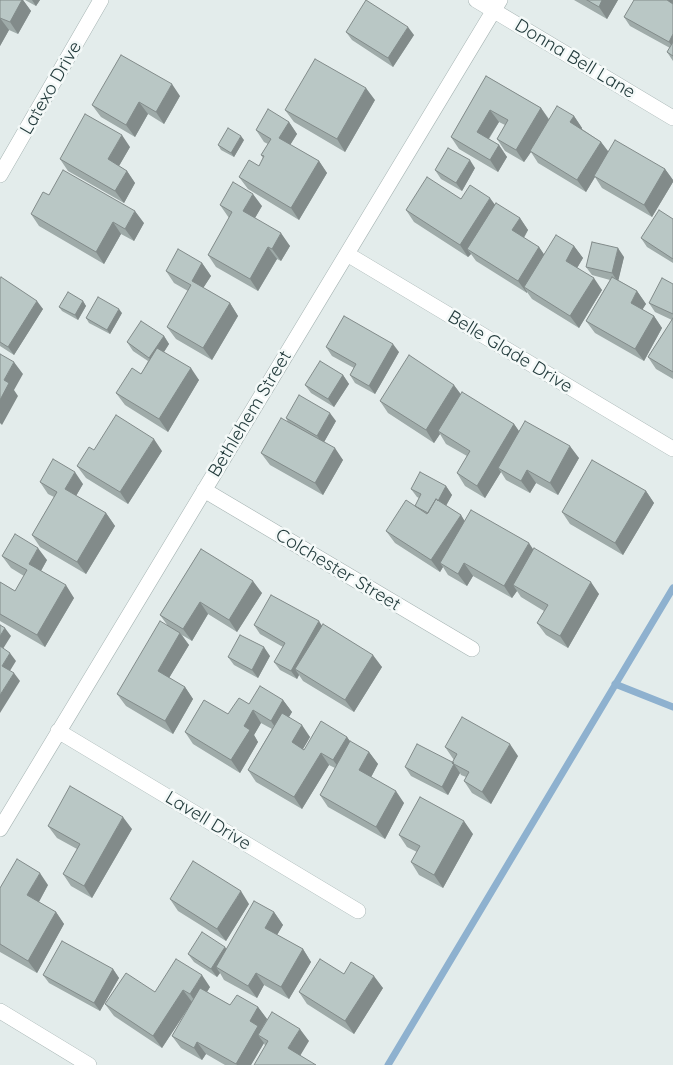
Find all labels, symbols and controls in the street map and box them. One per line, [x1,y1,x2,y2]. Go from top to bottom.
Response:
street label: Donna Bell Lane [511,15,639,103]
street label: Latexo Drive [16,38,86,138]
street label: Belle Glade Drive [444,306,576,398]
street label: Bethlehem Street [204,347,296,481]
street label: Colchester Street [272,524,404,616]
street label: Lavell Drive [161,787,255,855]

